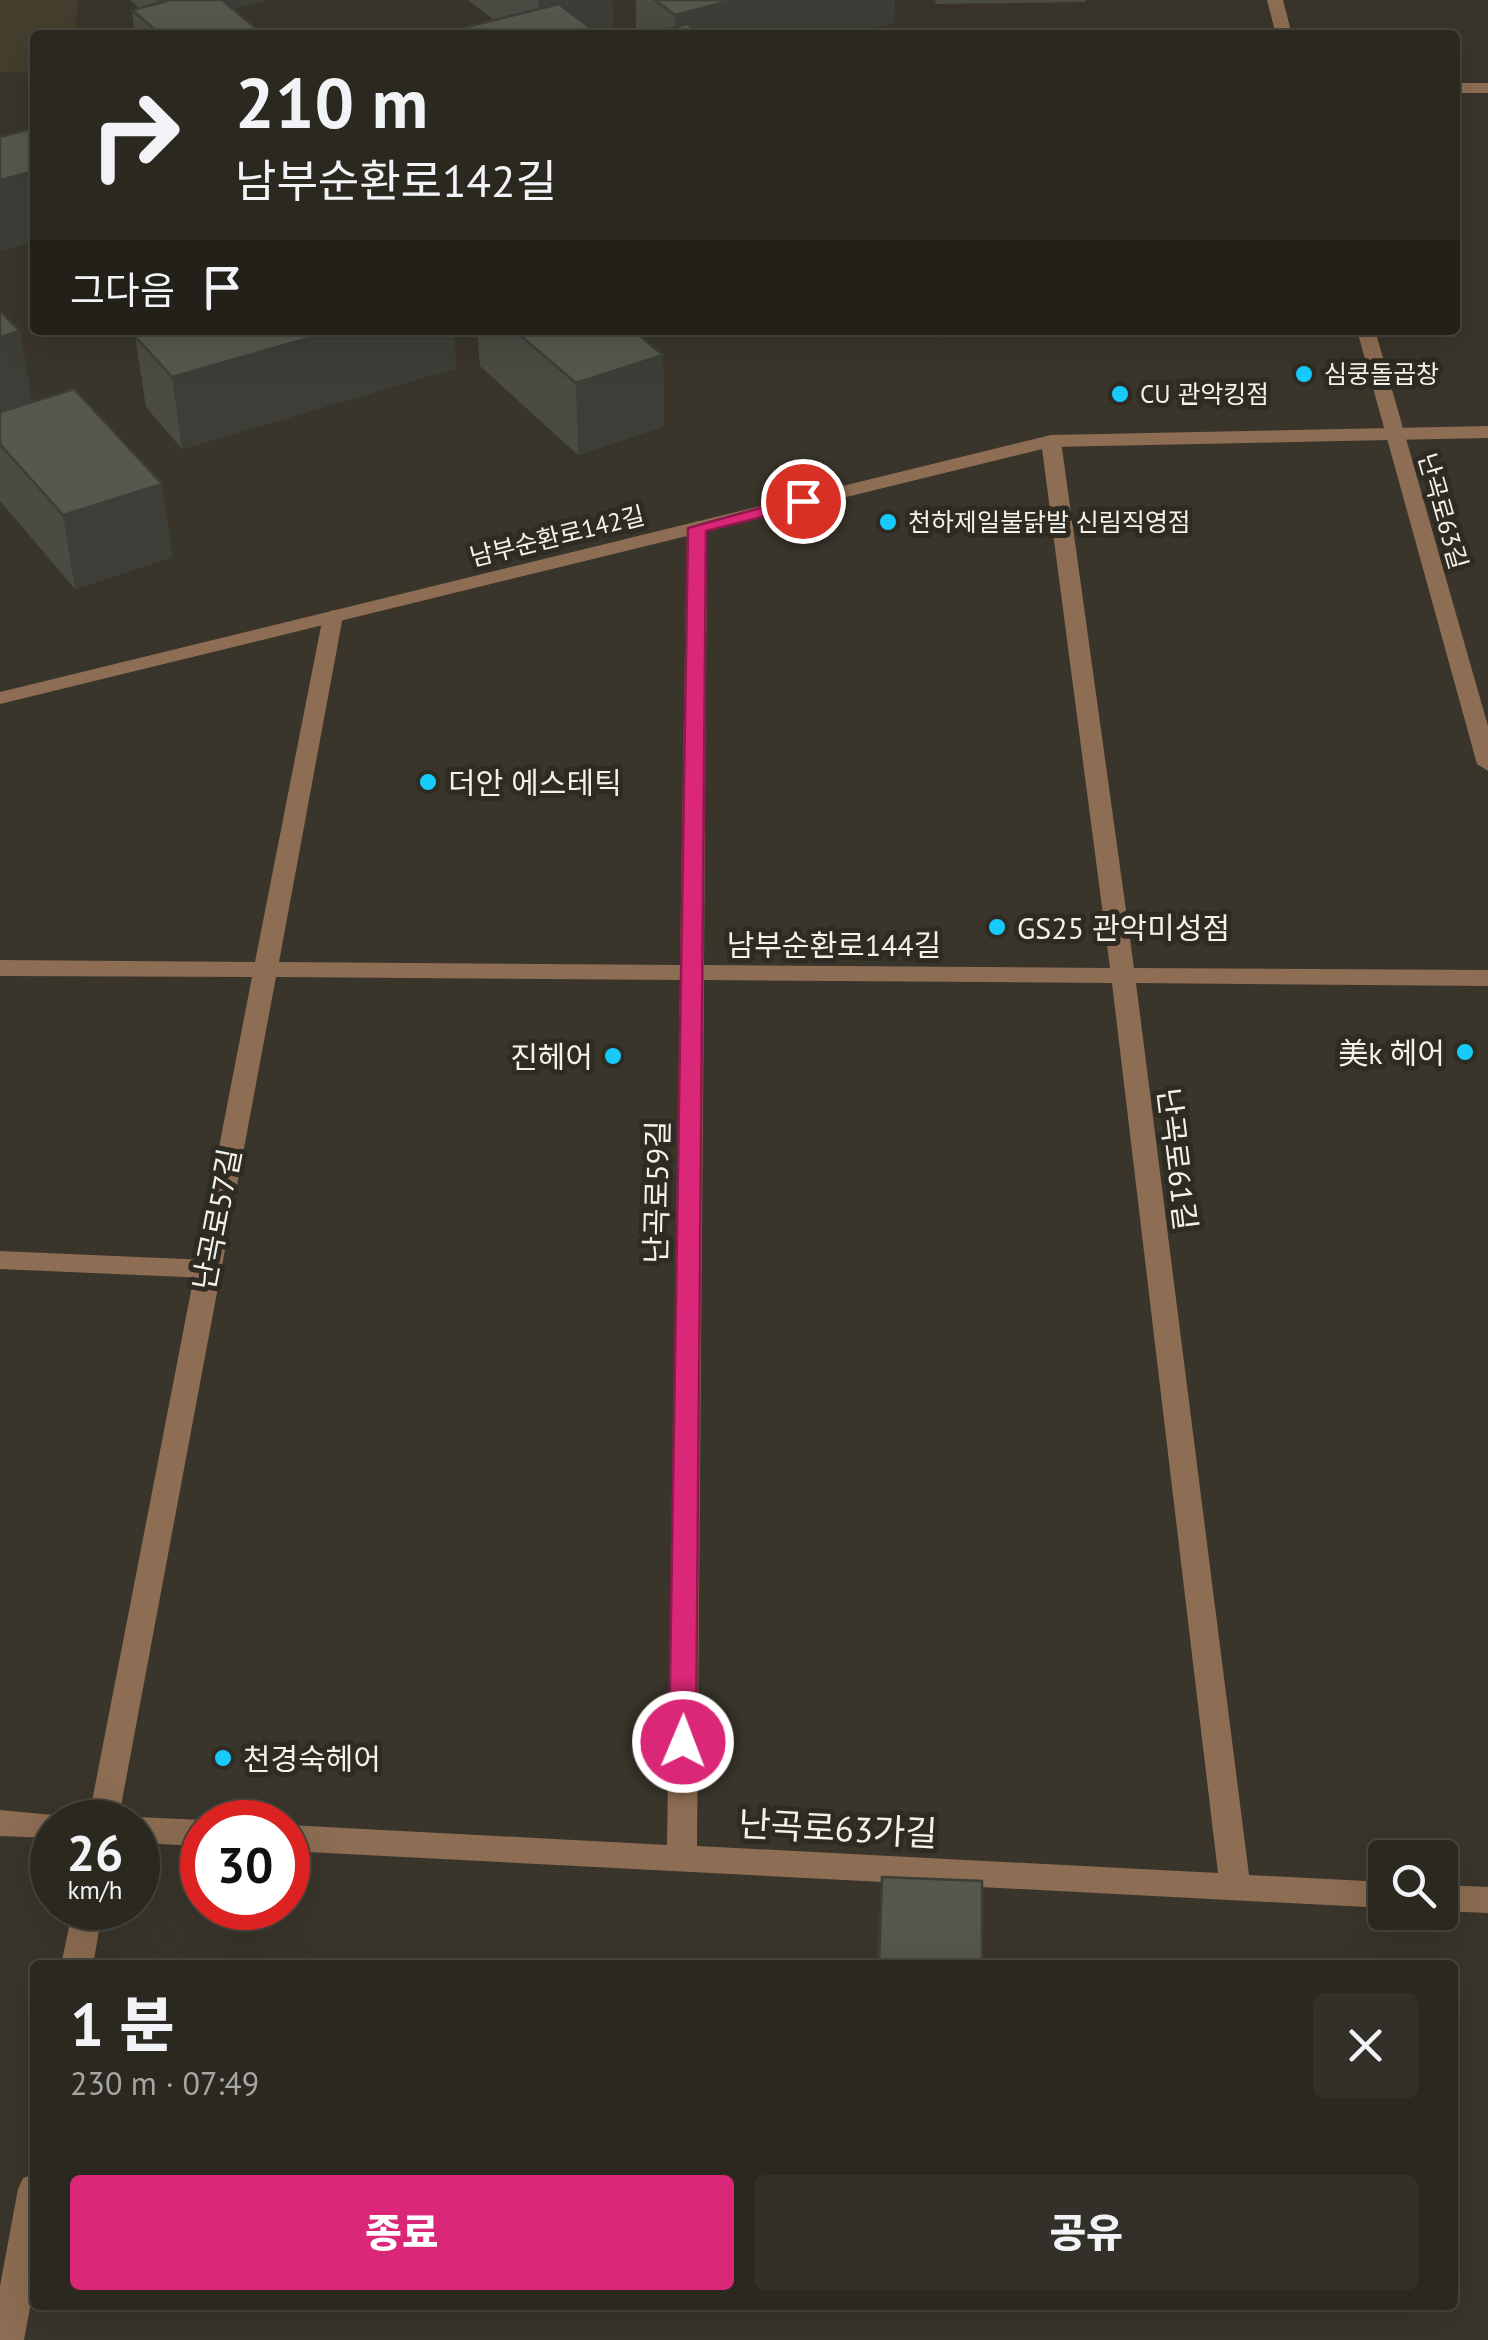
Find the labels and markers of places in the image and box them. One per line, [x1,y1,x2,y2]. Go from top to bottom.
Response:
place label: 심쿵돌곱창 [1324,358,1439,390]
marker: 심쿵돌곱창 [1293,363,1315,385]
place label: CU 관악킹점 [1140,378,1269,410]
marker: CU 관악킹점 [1109,383,1131,405]
pin [761,459,846,544]
place label: 천하제일불닭발 신림직영점 [908,506,1191,538]
marker: 천하제일불닭발 신림직영점 [877,511,899,533]
place label: 더안 에스테틱 [448,763,622,802]
marker: 더안 에스테틱 [417,771,439,793]
place label: GS25 관악미성점 [1017,908,1230,947]
marker: GS25 관악미성점 [986,916,1008,938]
place label: 美k 헤어 [1338,1033,1445,1072]
place label: 진헤어 [510,1037,593,1076]
marker: 美k 헤어 [1454,1041,1476,1063]
marker: 진헤어 [602,1045,624,1067]
place label: 천경숙헤어 [243,1739,381,1778]
marker: 천경숙헤어 [212,1747,234,1769]

